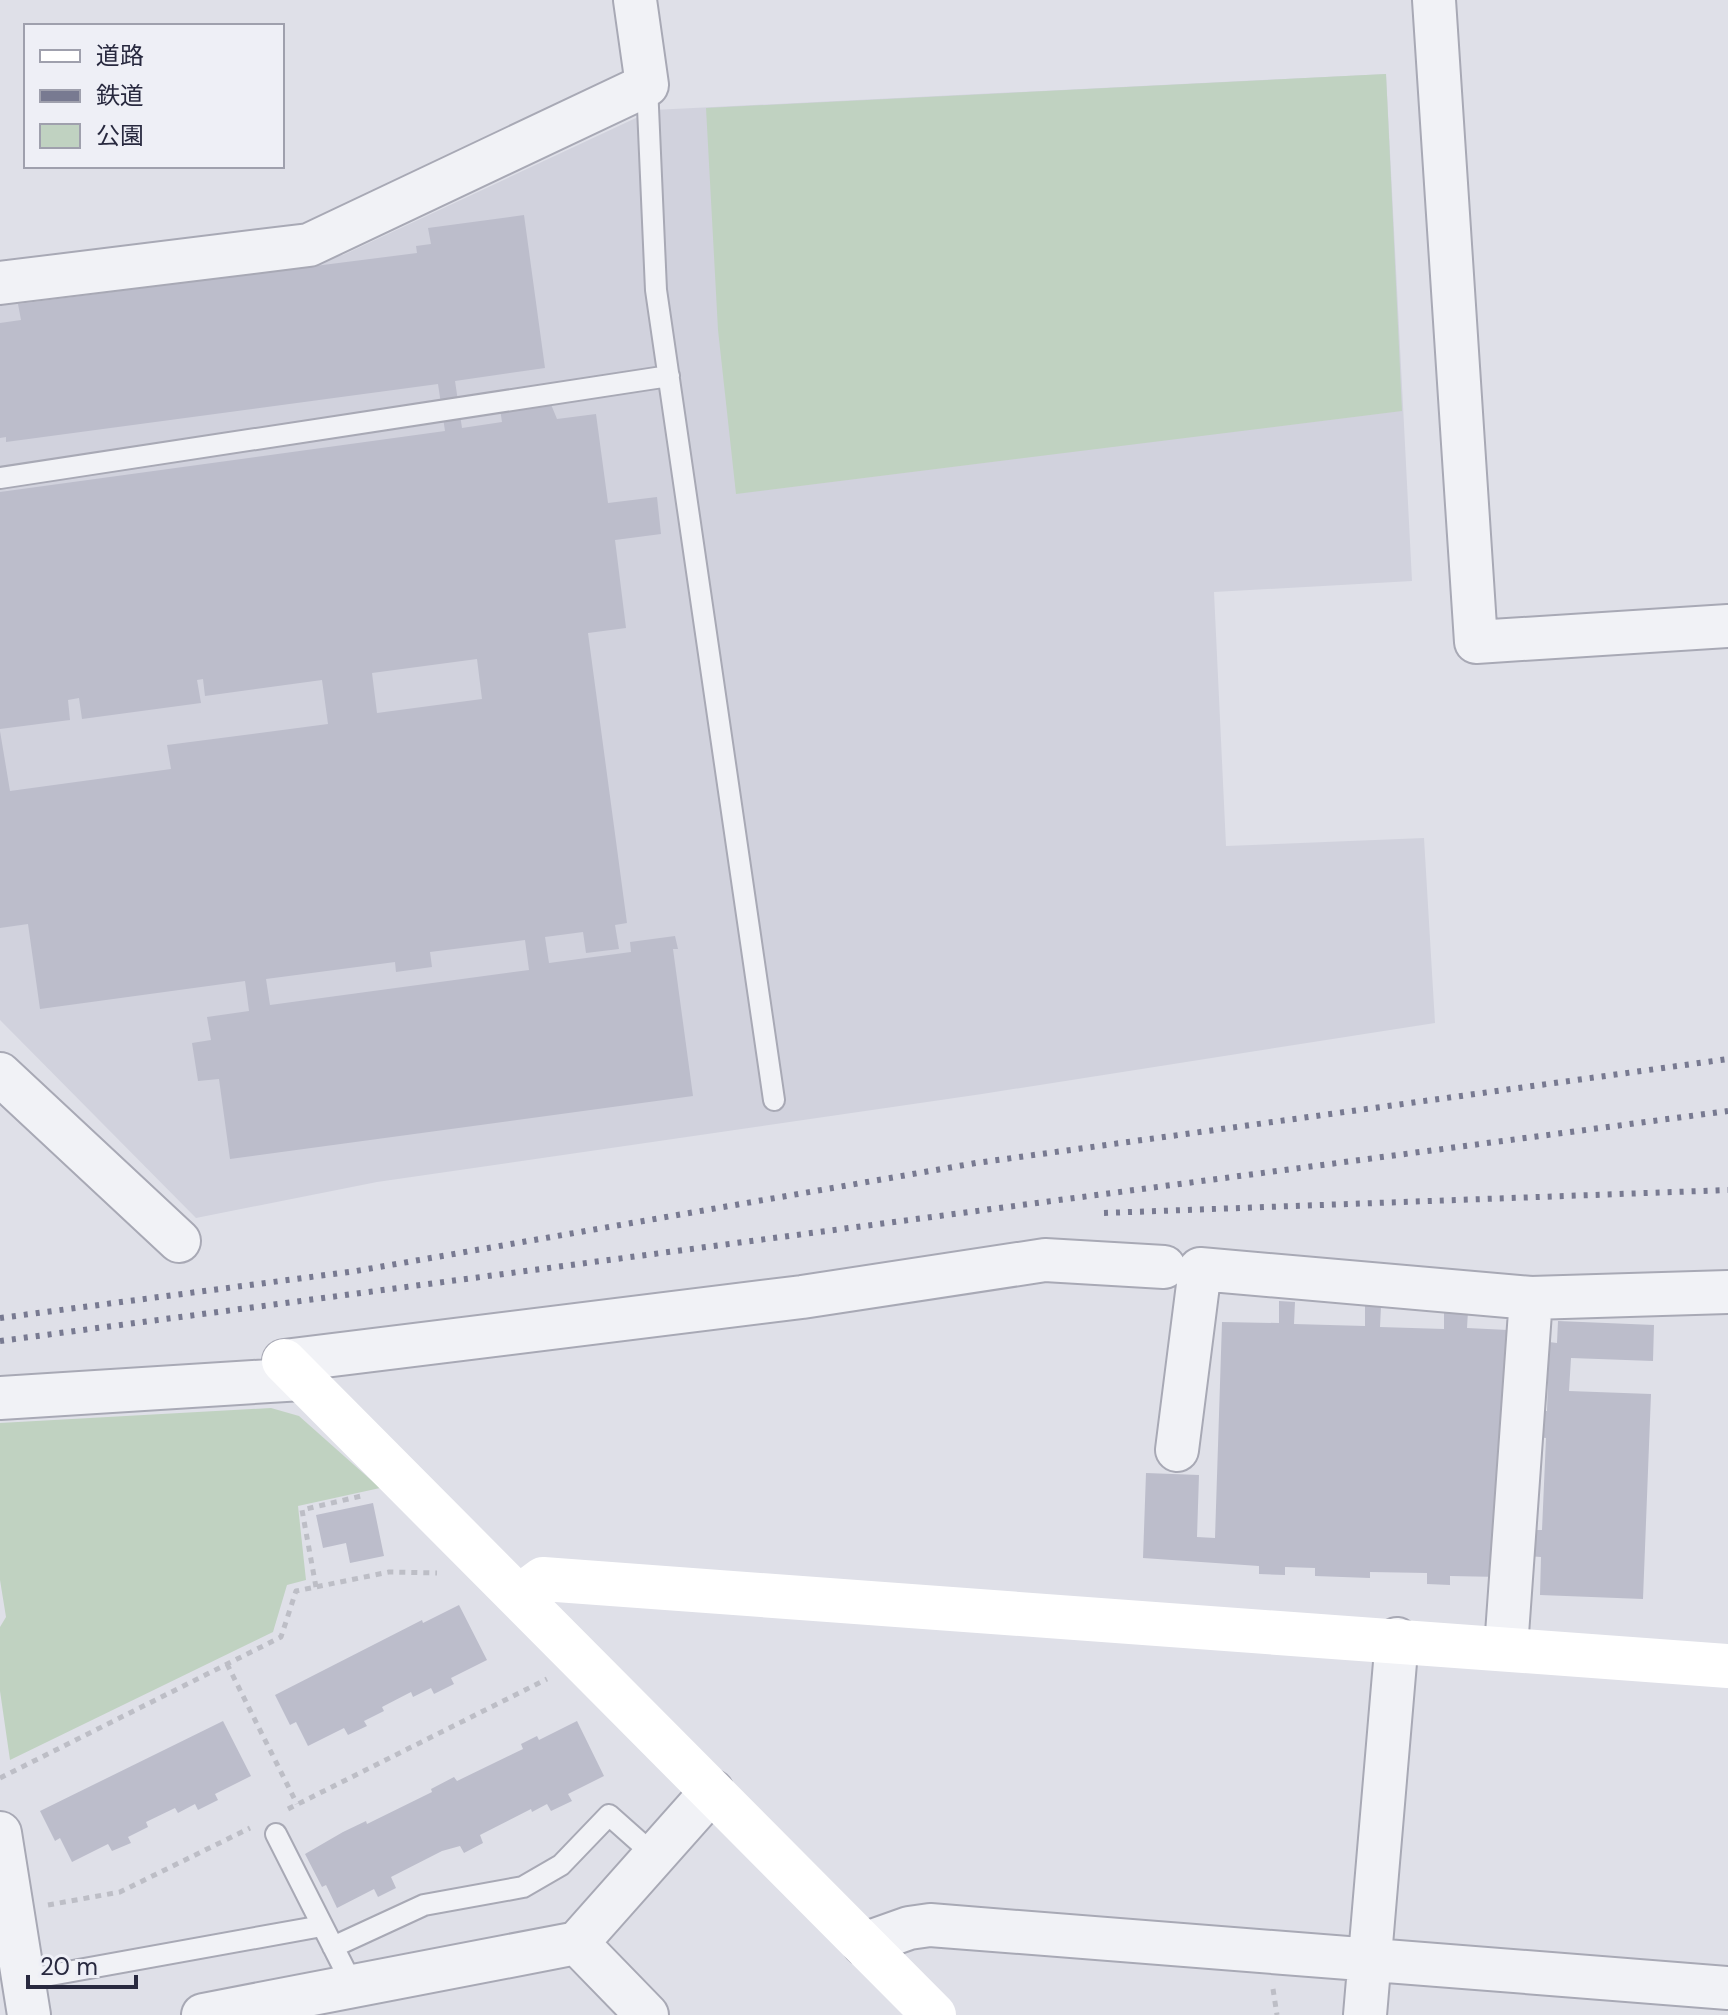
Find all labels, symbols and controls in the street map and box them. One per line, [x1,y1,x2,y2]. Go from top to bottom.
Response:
legend [24,24,284,168]
text: 道路 [96,40,144,71]
text: 鉄道 [96,80,144,111]
text: 公園 [96,120,144,151]
scale bar [28,1939,136,1989]
text: 20 m [40,1951,98,1982]

